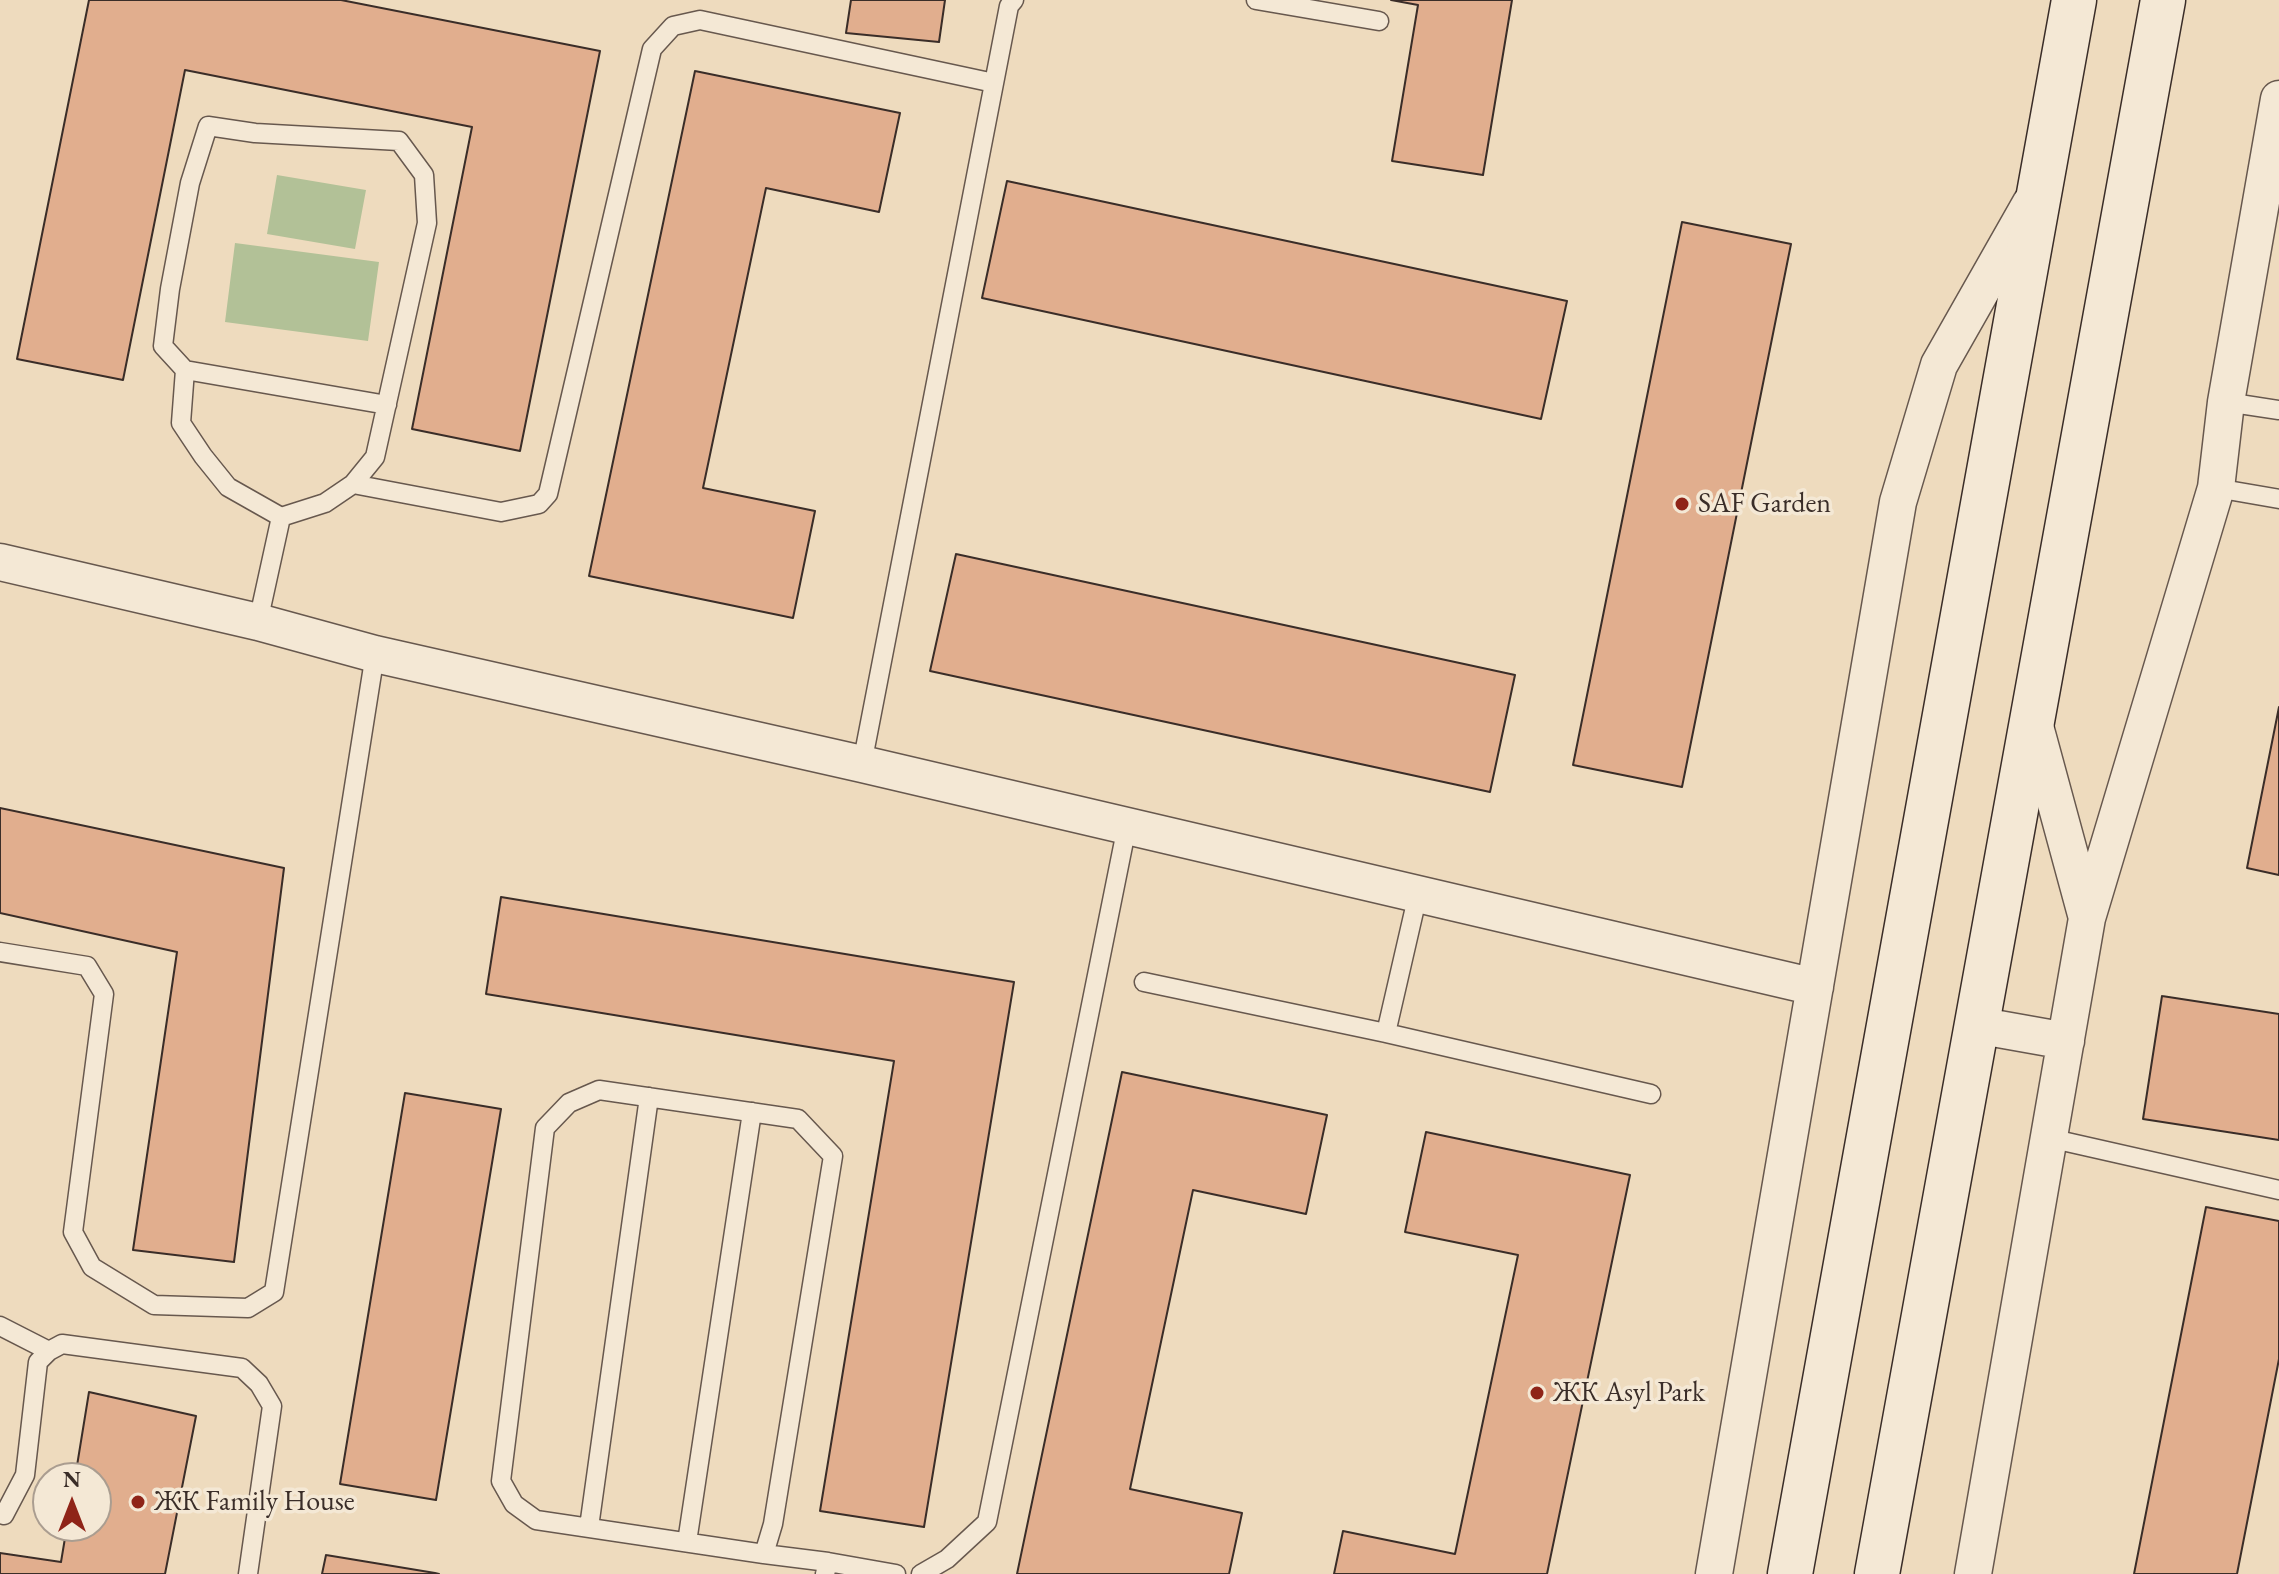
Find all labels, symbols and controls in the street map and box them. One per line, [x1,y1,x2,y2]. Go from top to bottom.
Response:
place label: SAF Garden [1698,487,1831,521]
marker: SAF Garden [1673,495,1691,513]
place label: ЖК Asyl Park [1553,1376,1705,1410]
marker: ЖК Asyl Park [1528,1384,1546,1402]
north arrow [32,1462,112,1542]
text: N [63,1465,81,1494]
place label: ЖК Family House [154,1485,355,1519]
marker: ЖК Family House [129,1493,147,1511]

